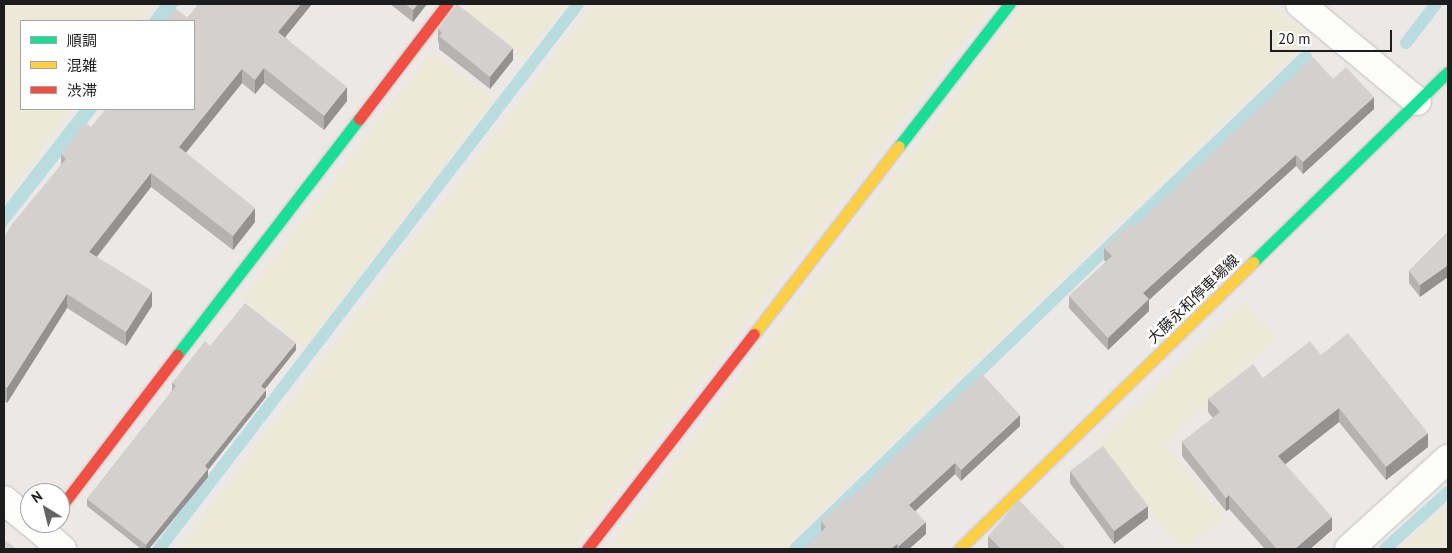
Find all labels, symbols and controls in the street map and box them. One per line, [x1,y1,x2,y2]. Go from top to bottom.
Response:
legend [20,20,195,110]
scale bar [1272,20,1394,52]
text: 20 m [1278,29,1311,48]
text: 順調 [67,31,97,50]
text: 混雑 [67,56,97,75]
text: 渋滞 [67,81,97,100]
street label: 大藤永和停車場線 [1144,251,1242,347]
north arrow [20,483,70,533]
text: N [28,487,46,507]

